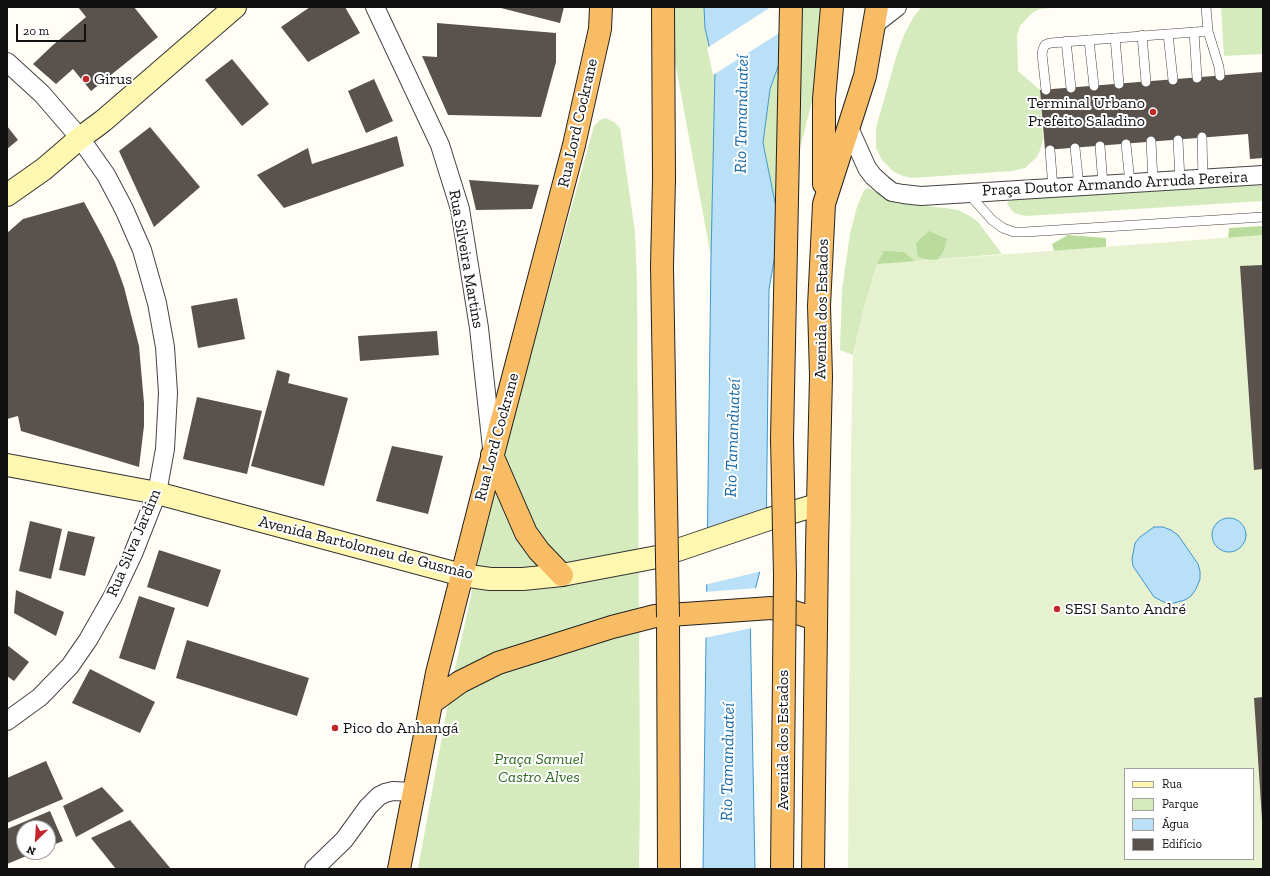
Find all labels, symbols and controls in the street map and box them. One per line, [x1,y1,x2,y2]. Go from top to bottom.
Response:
scale bar [18,16,88,42]
text: 20 m [23,24,49,38]
water label: Rio Tamanduateí [731,54,753,174]
street label: Rua Lord Cockrane [554,57,602,189]
place label: Girus [94,69,132,89]
marker: Girus [81,74,91,84]
place label: Terminal Urbano Prefeito Saladino [1027,93,1145,131]
marker: Terminal Urbano Prefeito Saladino [1148,107,1158,117]
street label: Praça Doutor Armando Arruda Pereira [982,167,1248,201]
street label: Rua Silveira Martins [444,188,488,330]
street label: Avenida dos Estados [811,239,833,379]
street label: Rua Lord Cockrane [471,371,523,503]
water label: Rio Tamanduateí [721,378,745,498]
street label: Rua Silva Jardim [103,486,165,600]
street label: Avenida Bartolomeu de Gusmão [257,512,475,584]
place label: SESI Santo André [1065,599,1186,619]
marker: SESI Santo André [1052,604,1062,614]
street label: Avenida dos Estados [773,670,793,810]
water label: Rio Tamanduateí [717,702,739,822]
place label: Pico do Anhangá [343,718,458,738]
marker: Pico do Anhangá [330,723,340,733]
park label: Praça Samuel Castro Alves [494,749,584,787]
legend [1124,768,1254,860]
text: Rua [1162,777,1182,791]
text: Parque [1162,797,1198,811]
text: Água [1162,817,1189,831]
north arrow [16,820,56,860]
text: Edifício [1162,837,1202,851]
text: N [25,843,38,858]

